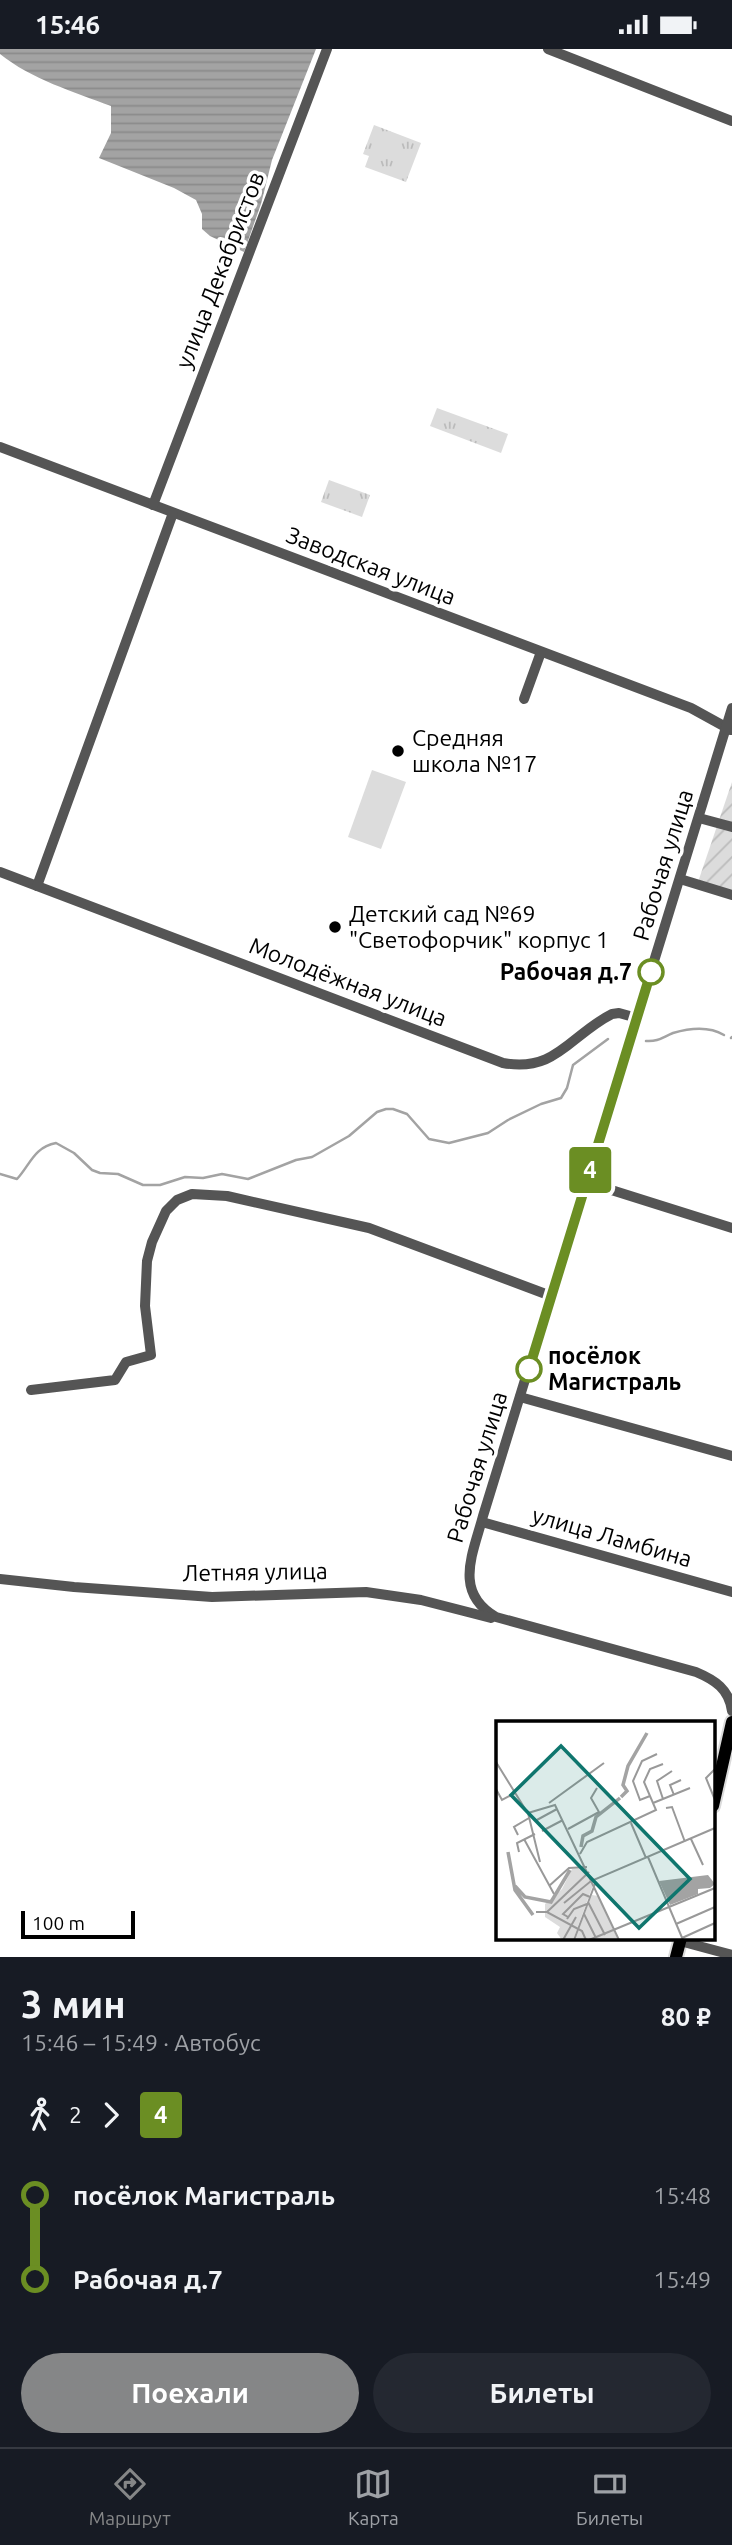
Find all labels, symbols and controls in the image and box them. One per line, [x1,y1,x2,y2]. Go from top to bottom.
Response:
text: 15:46 [35,10,100,39]
street label: улица Декабристов [171,168,269,372]
street label: Заводская улица [283,522,459,609]
place label: Средняя школа №17 [412,725,537,776]
marker: Средняя школа №17 [390,743,406,759]
street label: Рабочая улица [628,786,697,943]
place label: Детский сад №69 "Светофорчик" корпус 1 [349,901,609,952]
marker: Детский сад №69 "Светофорчик" корпус 1 [327,919,343,935]
street label: Молодёжная улица [246,932,450,1031]
place label: Рабочая д.7 [500,959,632,984]
marker: Рабочая д.7 [638,959,664,985]
line badge: 4 [567,1147,613,1193]
text: 4 [583,1156,597,1183]
place label: посёлок Магистраль [548,1343,681,1394]
marker: посёлок Магистраль [516,1356,542,1382]
street label: Рабочая улица [442,1388,511,1545]
street label: улица Ламбина [529,1502,695,1571]
street label: Летняя улица [182,1558,328,1585]
inset map [496,1721,714,1939]
scale bar [21,1908,135,1940]
text: 100 m [32,1912,85,1934]
text: 3 мин [21,1983,126,2025]
text: 80 ₽ [661,2002,711,2031]
text: 15:46 – 15:49 · Автобус [21,2030,261,2055]
icon: walk [21,2096,59,2134]
icon: forward [92,2096,130,2134]
text: 4 [154,2101,168,2128]
text: 2 [69,2102,82,2127]
text: посёлок Магистраль [73,2181,335,2210]
text: 15:48 [653,2183,711,2208]
text: Рабочая д.7 [73,2265,223,2294]
text: 15:49 [653,2267,711,2292]
button: Поехали [21,2353,359,2433]
button: Билеты [373,2353,711,2433]
tab: Маршрут [89,2465,171,2529]
tab: Карта [348,2465,399,2529]
tab: Билеты [576,2465,643,2529]

